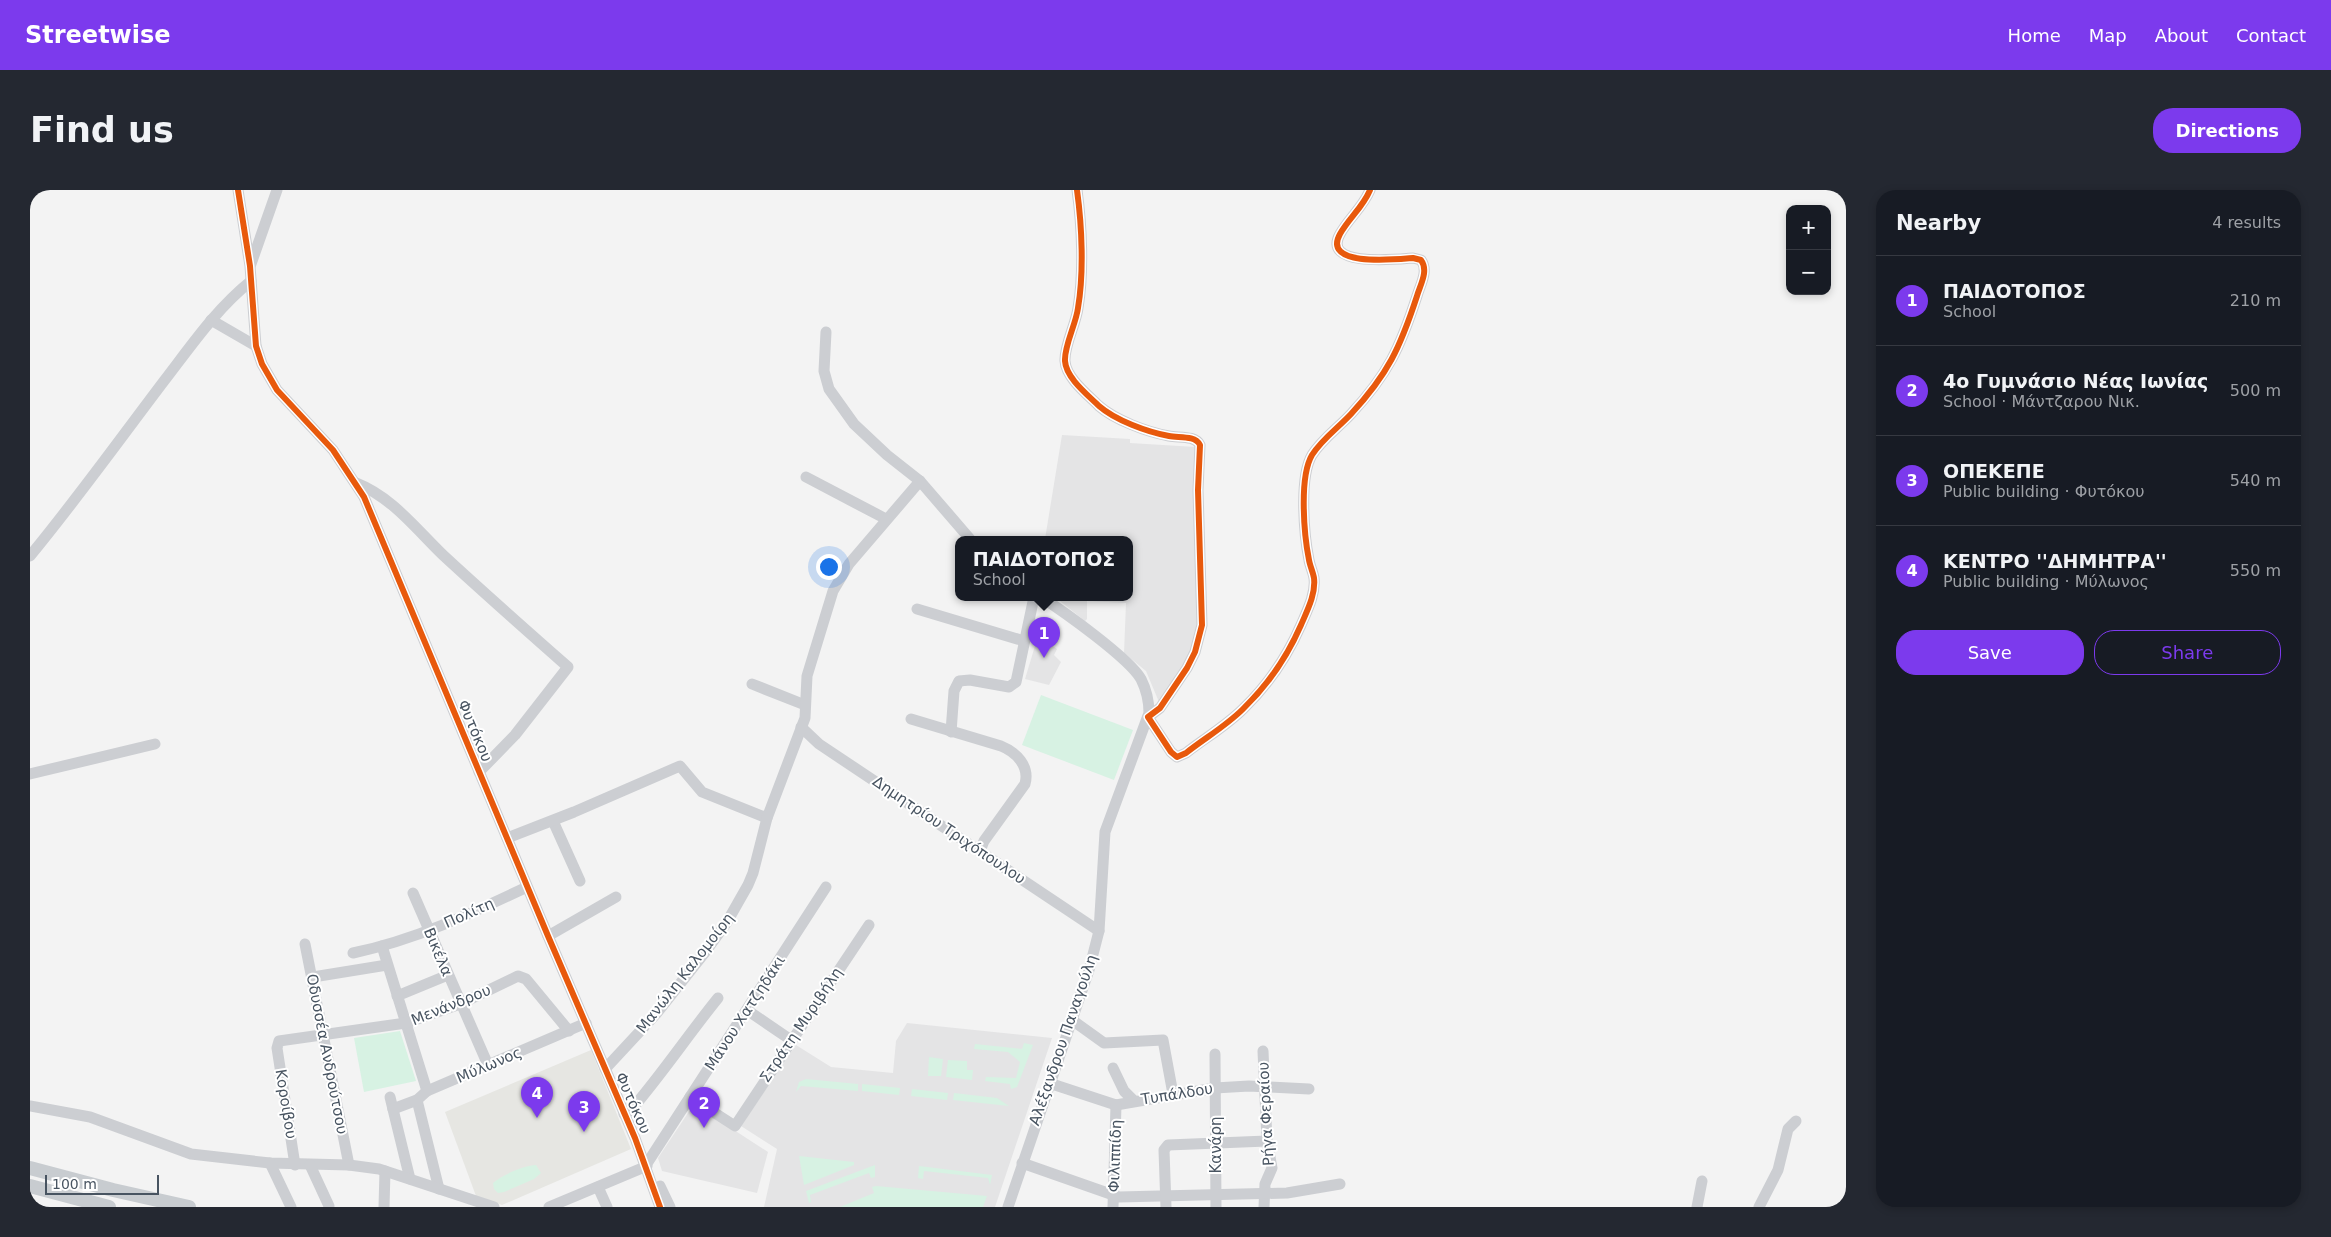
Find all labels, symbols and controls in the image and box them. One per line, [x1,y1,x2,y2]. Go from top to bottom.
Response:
text: Streetwise [25,21,171,49]
text: Home [2008,25,2061,46]
text: Map [2089,25,2127,46]
text: About [2155,25,2208,46]
text: Contact [2236,25,2306,46]
button: Directions [2153,108,2301,153]
text: Find us [30,110,174,150]
map controls [1786,205,1831,295]
button: + [1786,205,1831,250]
text: Nearby [1896,211,1981,235]
text: 4 results [2212,213,2281,232]
button: − [1786,250,1831,295]
text: ΠΑΙΔΟΤΟΠΟΣ [1943,280,2086,302]
text: 1 [1906,291,1918,310]
text: 210 m [2230,291,2281,310]
text: School [1943,302,1996,321]
text: 4ο Γυμνάσιο Νέας Ιωνίας [1943,370,2208,392]
text: 2 [1906,381,1918,400]
text: 500 m [2230,381,2281,400]
text: School · Μάντζαρου Νικ. [1943,392,2140,411]
text: ΟΠΕΚΕΠΕ [1943,460,2045,482]
text: 3 [1906,471,1918,490]
text: 540 m [2230,471,2281,490]
text: Public building · Φυτόκου [1943,482,2145,501]
popup [955,536,1133,601]
text: ΠΑΙΔΟΤΟΠΟΣ [973,548,1115,570]
text: ΚΕΝΤΡΟ ''ΔΗΜΗΤΡΑ'' [1943,550,2167,572]
your location [816,554,842,580]
text: 4 [1906,561,1918,580]
text: 550 m [2230,561,2281,580]
text: School [973,570,1026,589]
text: Public building · Μύλωνος [1943,572,2149,591]
pin: 1 [1028,617,1060,658]
button: Save [1896,630,2084,675]
button: Share [2094,630,2281,675]
street label: Φυτόκου [454,697,496,765]
street label: Δημητρίου Τριχόπουλου [869,772,1029,888]
street label: Πολίτη [441,894,497,932]
street label: Μανώλη Καλομοίρη [632,909,738,1037]
street label: Βικέλα [420,925,456,979]
street label: Μάνου Χατζηδάκι [701,952,789,1074]
street label: Αλέξανδρου Παναγούλη [1025,952,1101,1128]
street label: Στράτη Μυριβήλη [756,964,846,1086]
street label: Οδυσσέα Ανδρούτσου [303,972,351,1136]
street label: Μενάνδρου [409,981,493,1029]
street label: Μύλωνος [454,1043,524,1087]
street label: Ρήγα Φεραίου [1254,1061,1278,1167]
street label: Κοροίβου [272,1068,300,1140]
street label: Φυτόκου [611,1069,655,1137]
pin: 4 [521,1077,553,1118]
street label: Τυπάλδου [1139,1079,1214,1109]
pin: 2 [688,1087,720,1128]
pin: 3 [568,1091,600,1132]
street label: Κανάρη [1207,1116,1225,1174]
street label: Φιλιππίδη [1105,1119,1125,1193]
scale bar [45,1172,159,1195]
text: 100 m [52,1176,97,1192]

